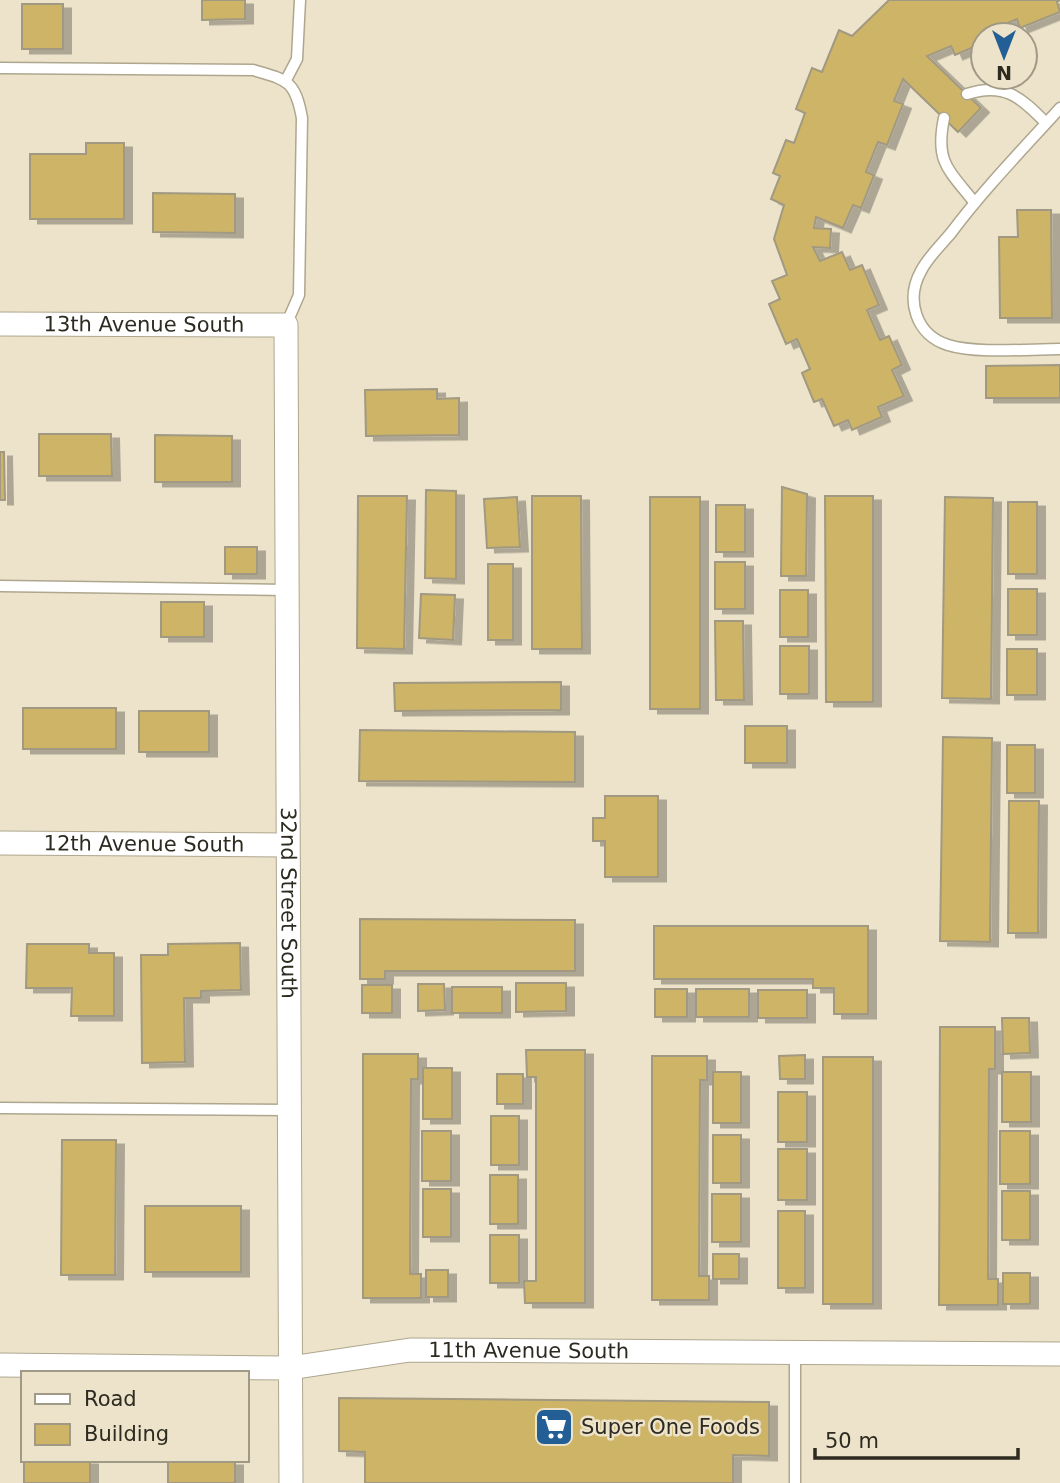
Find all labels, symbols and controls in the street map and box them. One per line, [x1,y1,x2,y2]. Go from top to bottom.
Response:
north arrow [969,21,1039,91]
text: N [996,62,1012,84]
street label: 13th Avenue South [44,312,244,337]
street label: 32nd Street South [276,807,301,999]
street label: 12th Avenue South [44,831,244,857]
street label: 11th Avenue South [428,1338,629,1363]
legend [21,1371,248,1462]
text: Road [84,1387,137,1411]
supermarket icon: Super One Foods [533,1406,575,1448]
place label: Super One Foods [581,1415,760,1439]
scale bar [815,1416,1018,1460]
text: Building [84,1422,169,1446]
text: 50 m [825,1429,879,1453]

